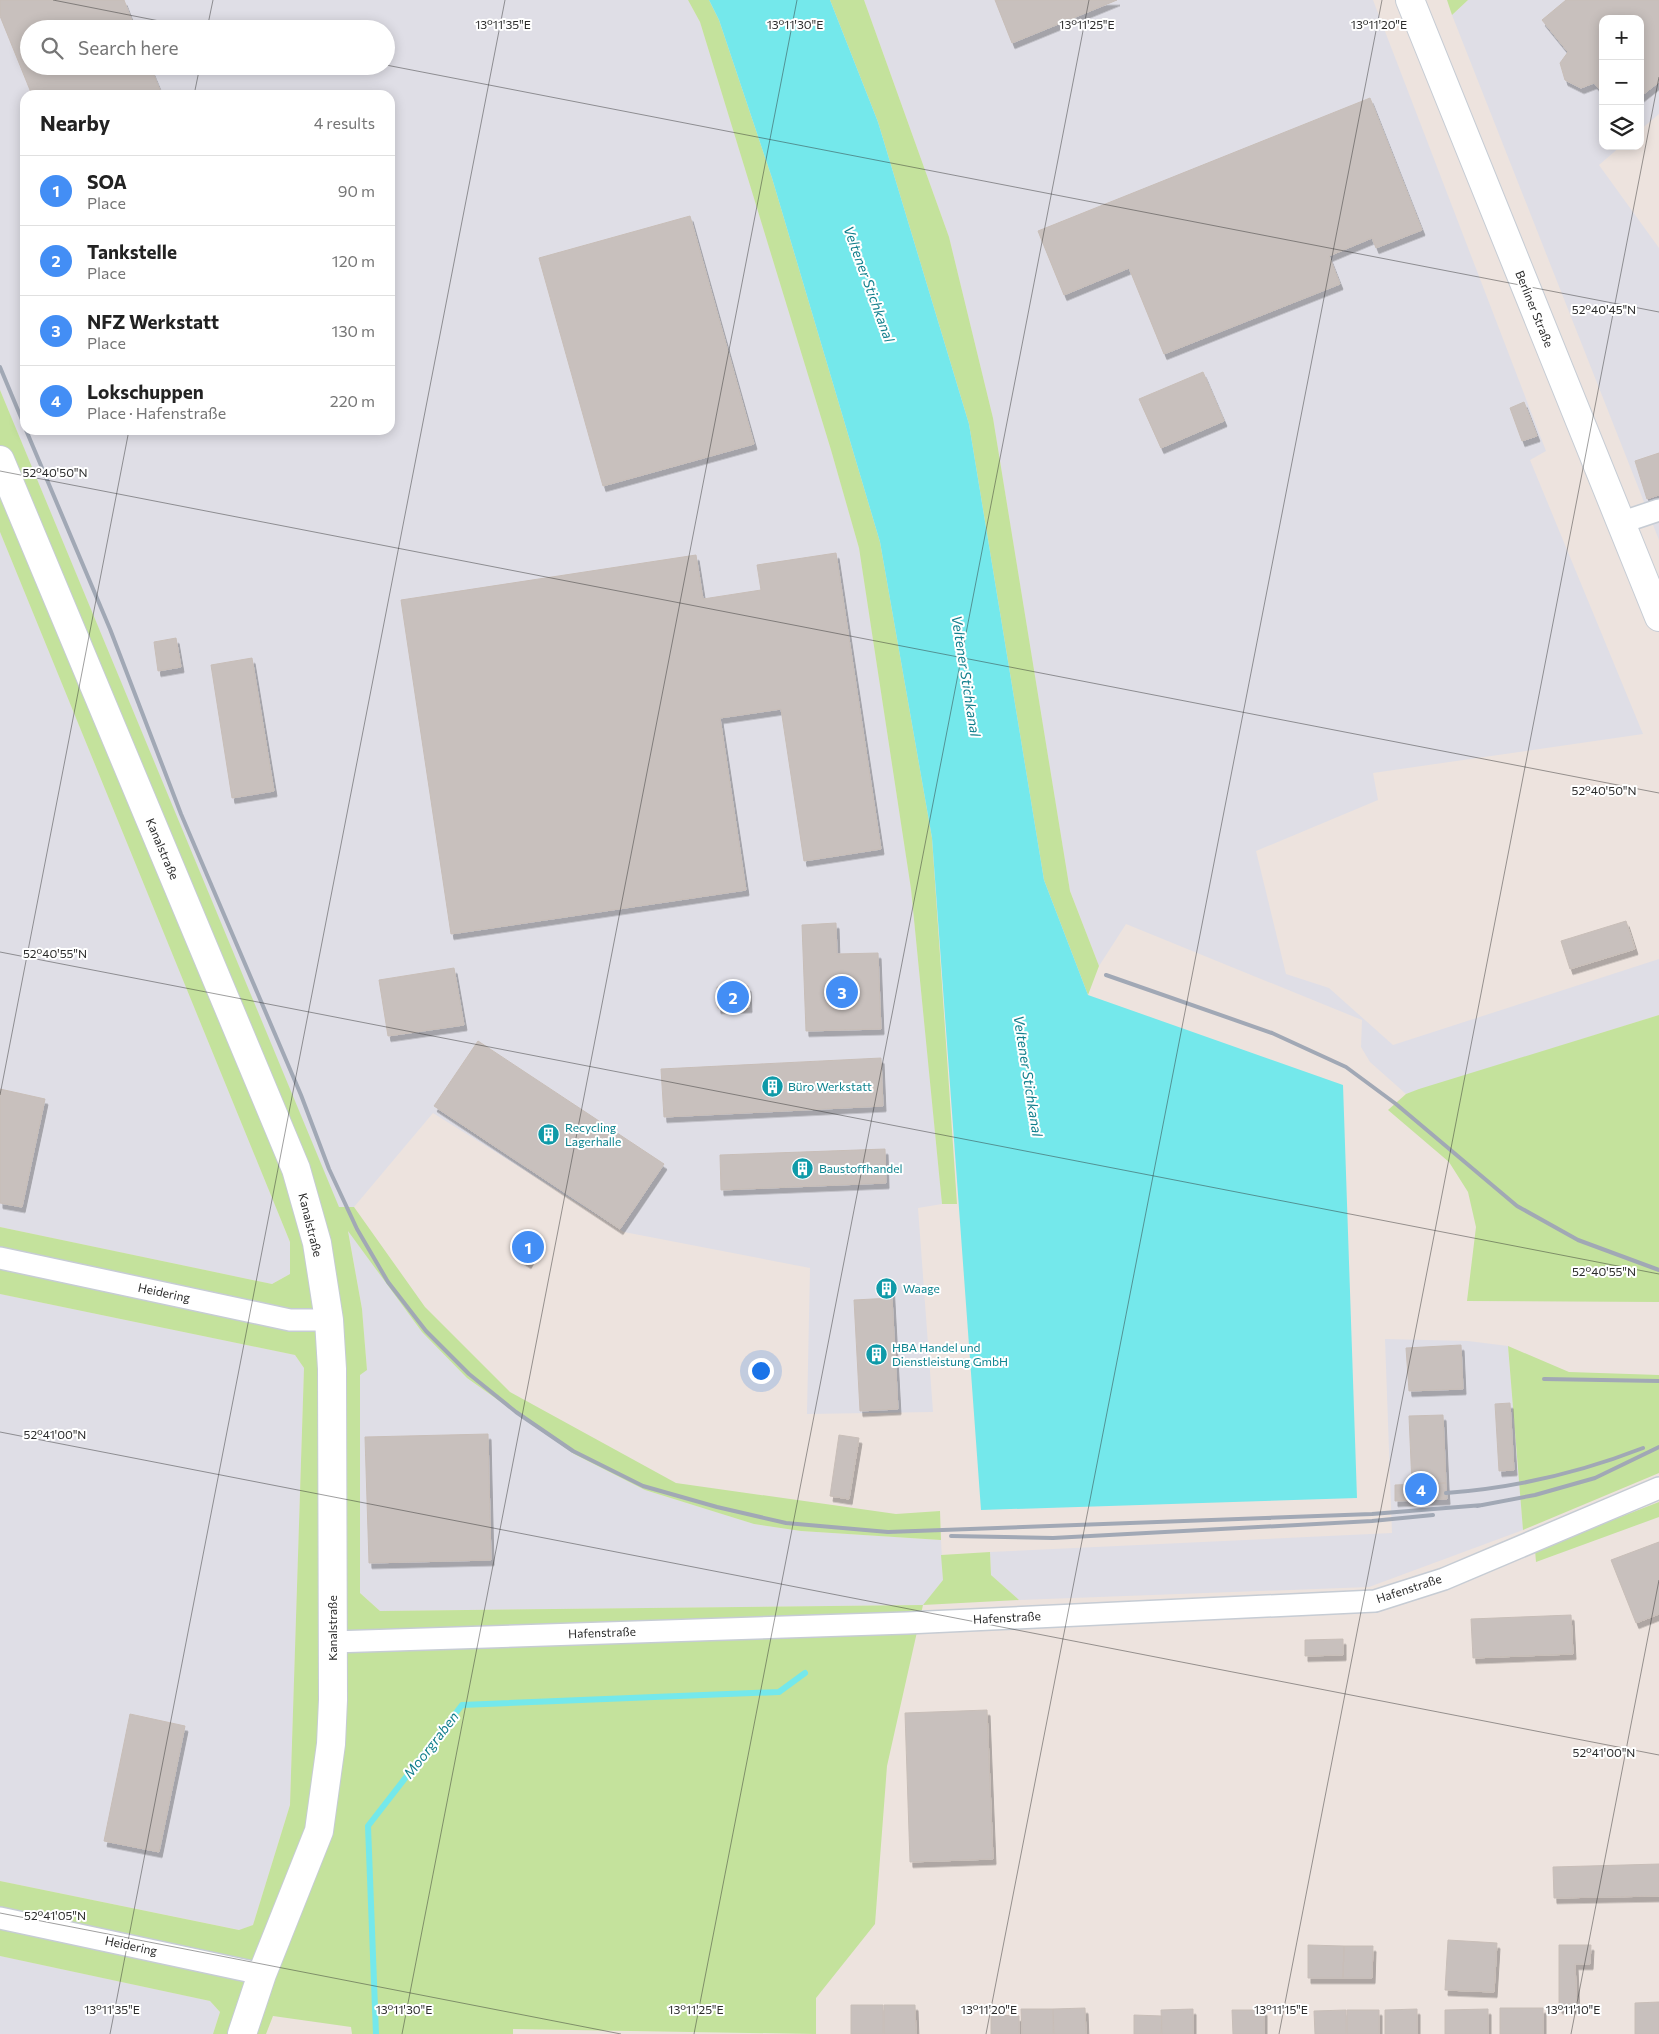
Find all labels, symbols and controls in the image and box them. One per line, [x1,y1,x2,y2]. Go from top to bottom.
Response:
map controls [1599,15,1644,150]
button: + [1599,15,1644,60]
text: 13°11'35"E [475,17,531,31]
text: 13°11'30"E [767,17,823,31]
text: 13°11'25"E [1059,17,1115,31]
text: 13°11'20"E [1351,17,1407,31]
search box [20,20,395,75]
icon: search [38,34,66,62]
text: Search here [78,36,178,59]
button: − [1599,60,1644,105]
button: layers [1599,105,1644,150]
text: Nearby [40,110,110,135]
text: 4 results [314,113,375,132]
text: SOA [87,170,127,193]
text: 1 [52,181,60,200]
text: 90 m [338,181,375,200]
text: Place [87,193,126,212]
water label: Veltener Stichkanal [841,223,899,345]
text: Tankstelle [87,240,177,263]
text: 2 [51,251,61,270]
text: 120 m [332,251,375,270]
text: Place [87,263,126,282]
street label: Berliner Straße [1513,268,1557,349]
text: 52°40'45"N [1572,302,1636,316]
text: NFZ Werkstatt [87,310,219,333]
text: 3 [51,321,61,340]
text: 130 m [332,321,375,340]
text: Place [87,333,126,352]
text: Lokschuppen [87,380,204,403]
text: 4 [51,391,61,410]
text: 220 m [330,391,375,410]
text: Place · Hafenstraße [87,403,226,422]
text: 52°40'50"N [23,465,87,479]
water label: Veltener Stichkanal [949,614,985,738]
text: 52°40'50"N [1572,783,1636,797]
street label: Kanalstraße [144,816,182,881]
text: 52°40'55"N [23,946,87,960]
pin: 3 [826,973,858,1011]
pin: 2 [717,978,749,1016]
water label: Veltener Stichkanal [1011,1014,1047,1138]
building icon: Büro Werkstatt [760,1075,784,1099]
place label: Büro Werkstatt [788,1079,872,1093]
place label: Recycling Lagerhalle [565,1120,621,1148]
building icon: Recycling Lagerhalle [537,1123,561,1147]
building icon: Baustoffhandel [791,1157,815,1181]
place label: Baustoffhandel [819,1161,903,1175]
street label: Kanalstraße [296,1191,326,1258]
pin: 1 [512,1228,544,1266]
text: 52°40'55"N [1572,1264,1636,1278]
building icon: Waage [875,1277,899,1301]
street label: Heidering [137,1280,192,1304]
place label: Waage [903,1281,940,1295]
place label: HBA Handel und Dienstleistung GmbH [892,1340,1008,1368]
building icon: HBA Handel und Dienstleistung GmbH [864,1343,888,1367]
your location [748,1358,774,1384]
text: 52°41'00"N [24,1427,86,1441]
pin: 4 [1405,1470,1437,1508]
street label: Hafenstraße [1374,1571,1443,1605]
street label: Kanalstraße [325,1595,339,1661]
street label: Hafenstraße [973,1608,1041,1626]
street label: Hafenstraße [568,1624,636,1640]
water label: Moorgraben [399,1708,462,1781]
text: 52°41'00"N [1573,1745,1635,1759]
text: 52°41'05"N [24,1908,86,1922]
street label: Heidering [104,1933,159,1957]
text: 13°11'35"E [84,2002,140,2016]
text: 13°11'30"E [376,2002,432,2016]
text: 13°11'25"E [668,2002,724,2016]
text: 13°11'20"E [961,2002,1017,2016]
text: 13°11'15"E [1254,2002,1308,2016]
text: 13°11'10"E [1546,2002,1600,2016]

